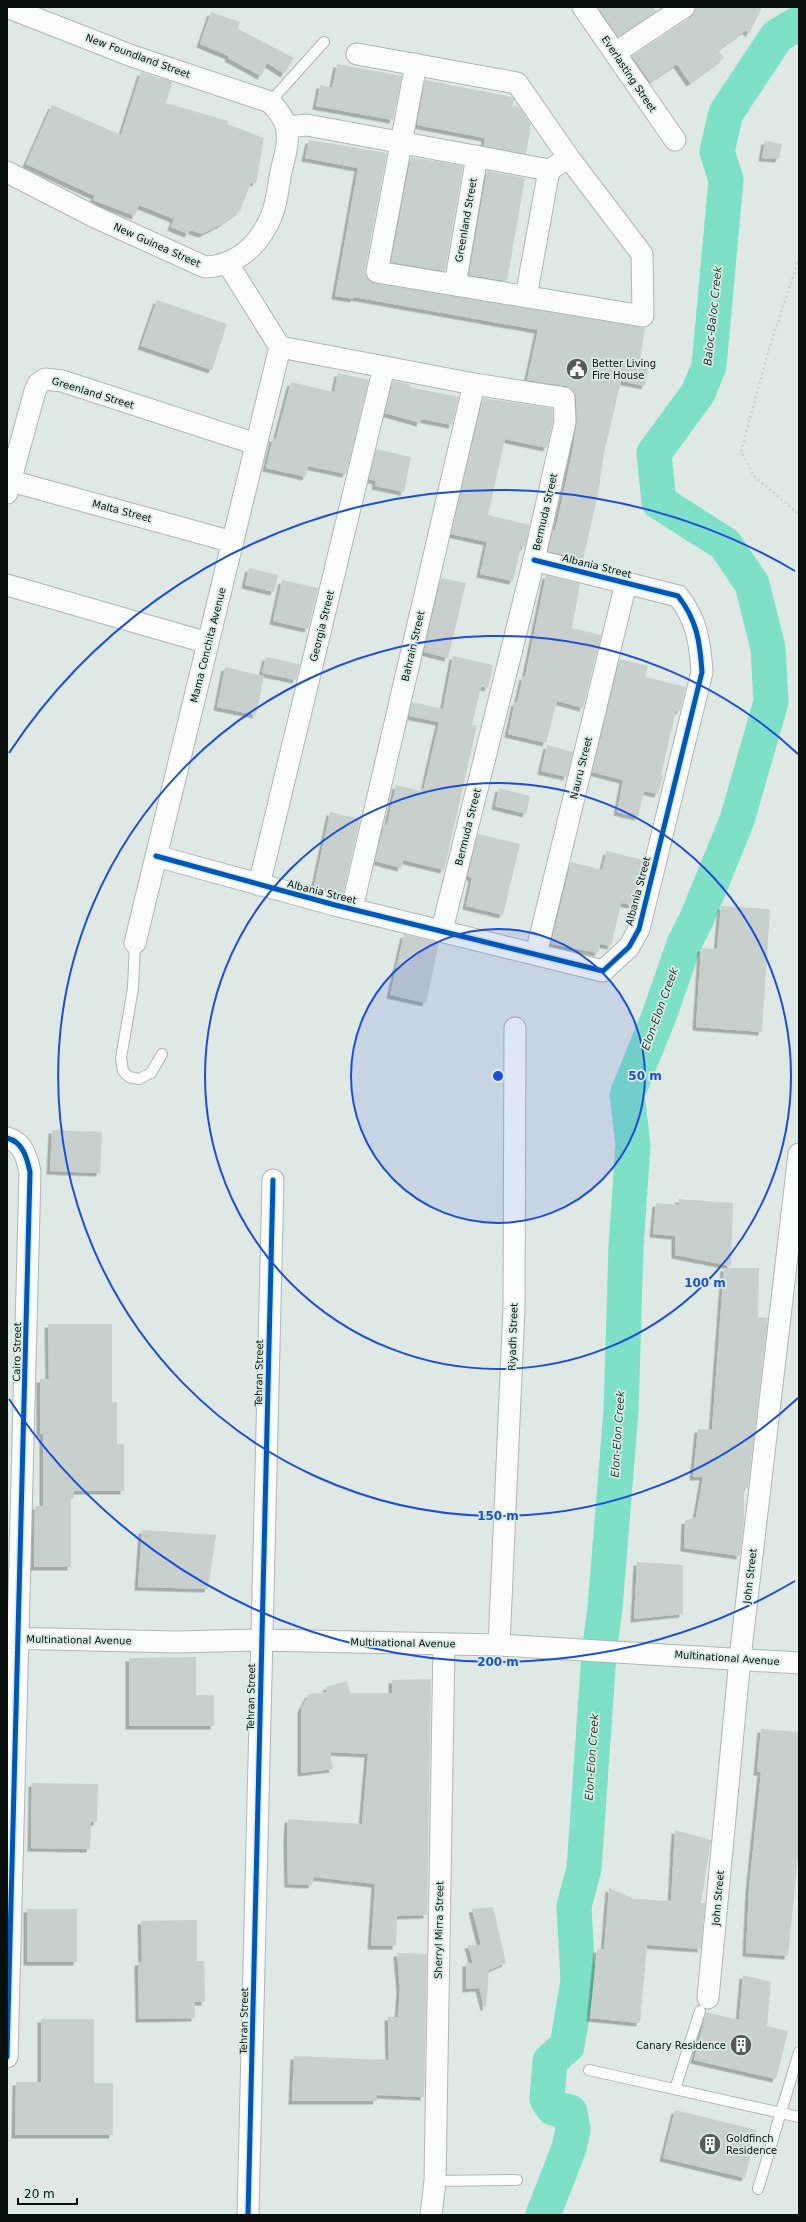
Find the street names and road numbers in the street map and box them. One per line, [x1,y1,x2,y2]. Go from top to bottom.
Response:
street label: New Foundland Street [84,32,192,80]
street label: Everlasting Street [599,34,659,114]
street label: Greenland Street [453,177,479,263]
street label: New Guinea Street [112,221,202,269]
street label: Greenland Street [51,375,136,411]
street label: Bermuda Street [531,472,559,552]
street label: Malta Street [91,498,153,524]
street label: Albania Street [561,552,633,580]
street label: Mama Conchita Avenue [188,586,228,704]
street label: Georgia Street [308,589,336,663]
street label: Bahrain Street [400,609,427,682]
street label: Nauru Street [568,736,594,800]
street label: Bermuda Street [453,787,483,867]
street label: Albania Street [624,855,653,927]
street label: Albania Street [286,878,358,906]
street label: Riyadh Street [506,1303,520,1371]
street label: Cairo Street [11,1322,23,1382]
street label: Tehran Street [253,1339,265,1408]
street label: John Street [741,1548,759,1605]
street label: Multinational Avenue [26,1634,132,1646]
street label: Multinational Avenue [350,1637,456,1649]
street label: Multinational Avenue [674,1649,780,1667]
street label: Tehran Street [245,1663,257,1732]
street label: John Street [710,1870,726,1927]
street label: Sherryl Mirra Street [433,1881,445,1979]
street label: Tehran Street [238,1987,250,2056]

